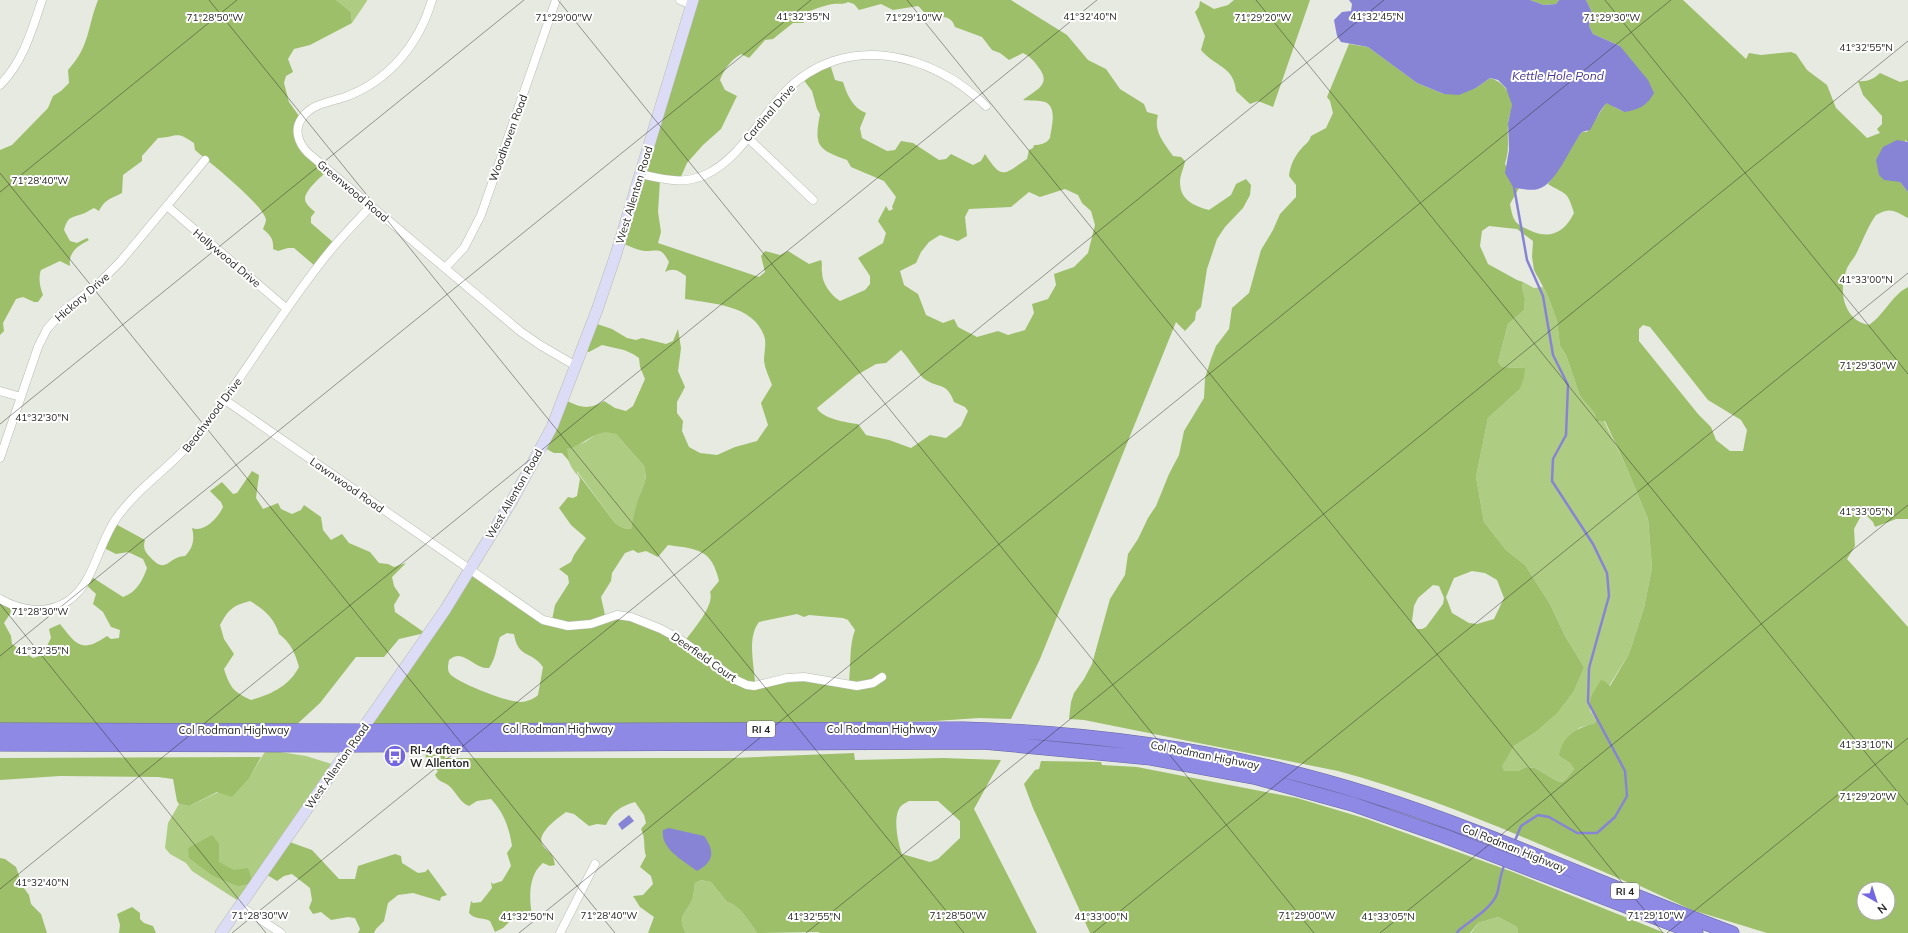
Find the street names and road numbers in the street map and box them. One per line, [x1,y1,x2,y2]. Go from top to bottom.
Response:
street label: Cardinal Drive [740,81,798,145]
street label: Woodhaven Road [486,92,530,184]
street label: West Allenton Road [612,144,656,246]
street label: Greenwood Road [314,157,392,225]
street label: Hollywood Drive [190,226,264,290]
street label: Hickory Drive [52,269,112,325]
street label: Beachwood Drive [179,375,245,455]
street label: West Allenton Road [482,446,546,542]
street label: Lawnwood Road [307,454,387,516]
street label: Deerfield Court [669,629,740,685]
street label: West Allenton Road [302,720,372,812]
road number: RI 4 [747,721,775,737]
street label: Col Rodman Highway [503,722,614,736]
street label: Col Rodman Highway [827,722,938,736]
street label: Col Rodman Highway [179,723,290,737]
street label: Col Rodman Highway [1149,738,1261,772]
street label: Col Rodman Highway [1460,821,1568,875]
road number: RI 4 [1611,883,1639,899]

